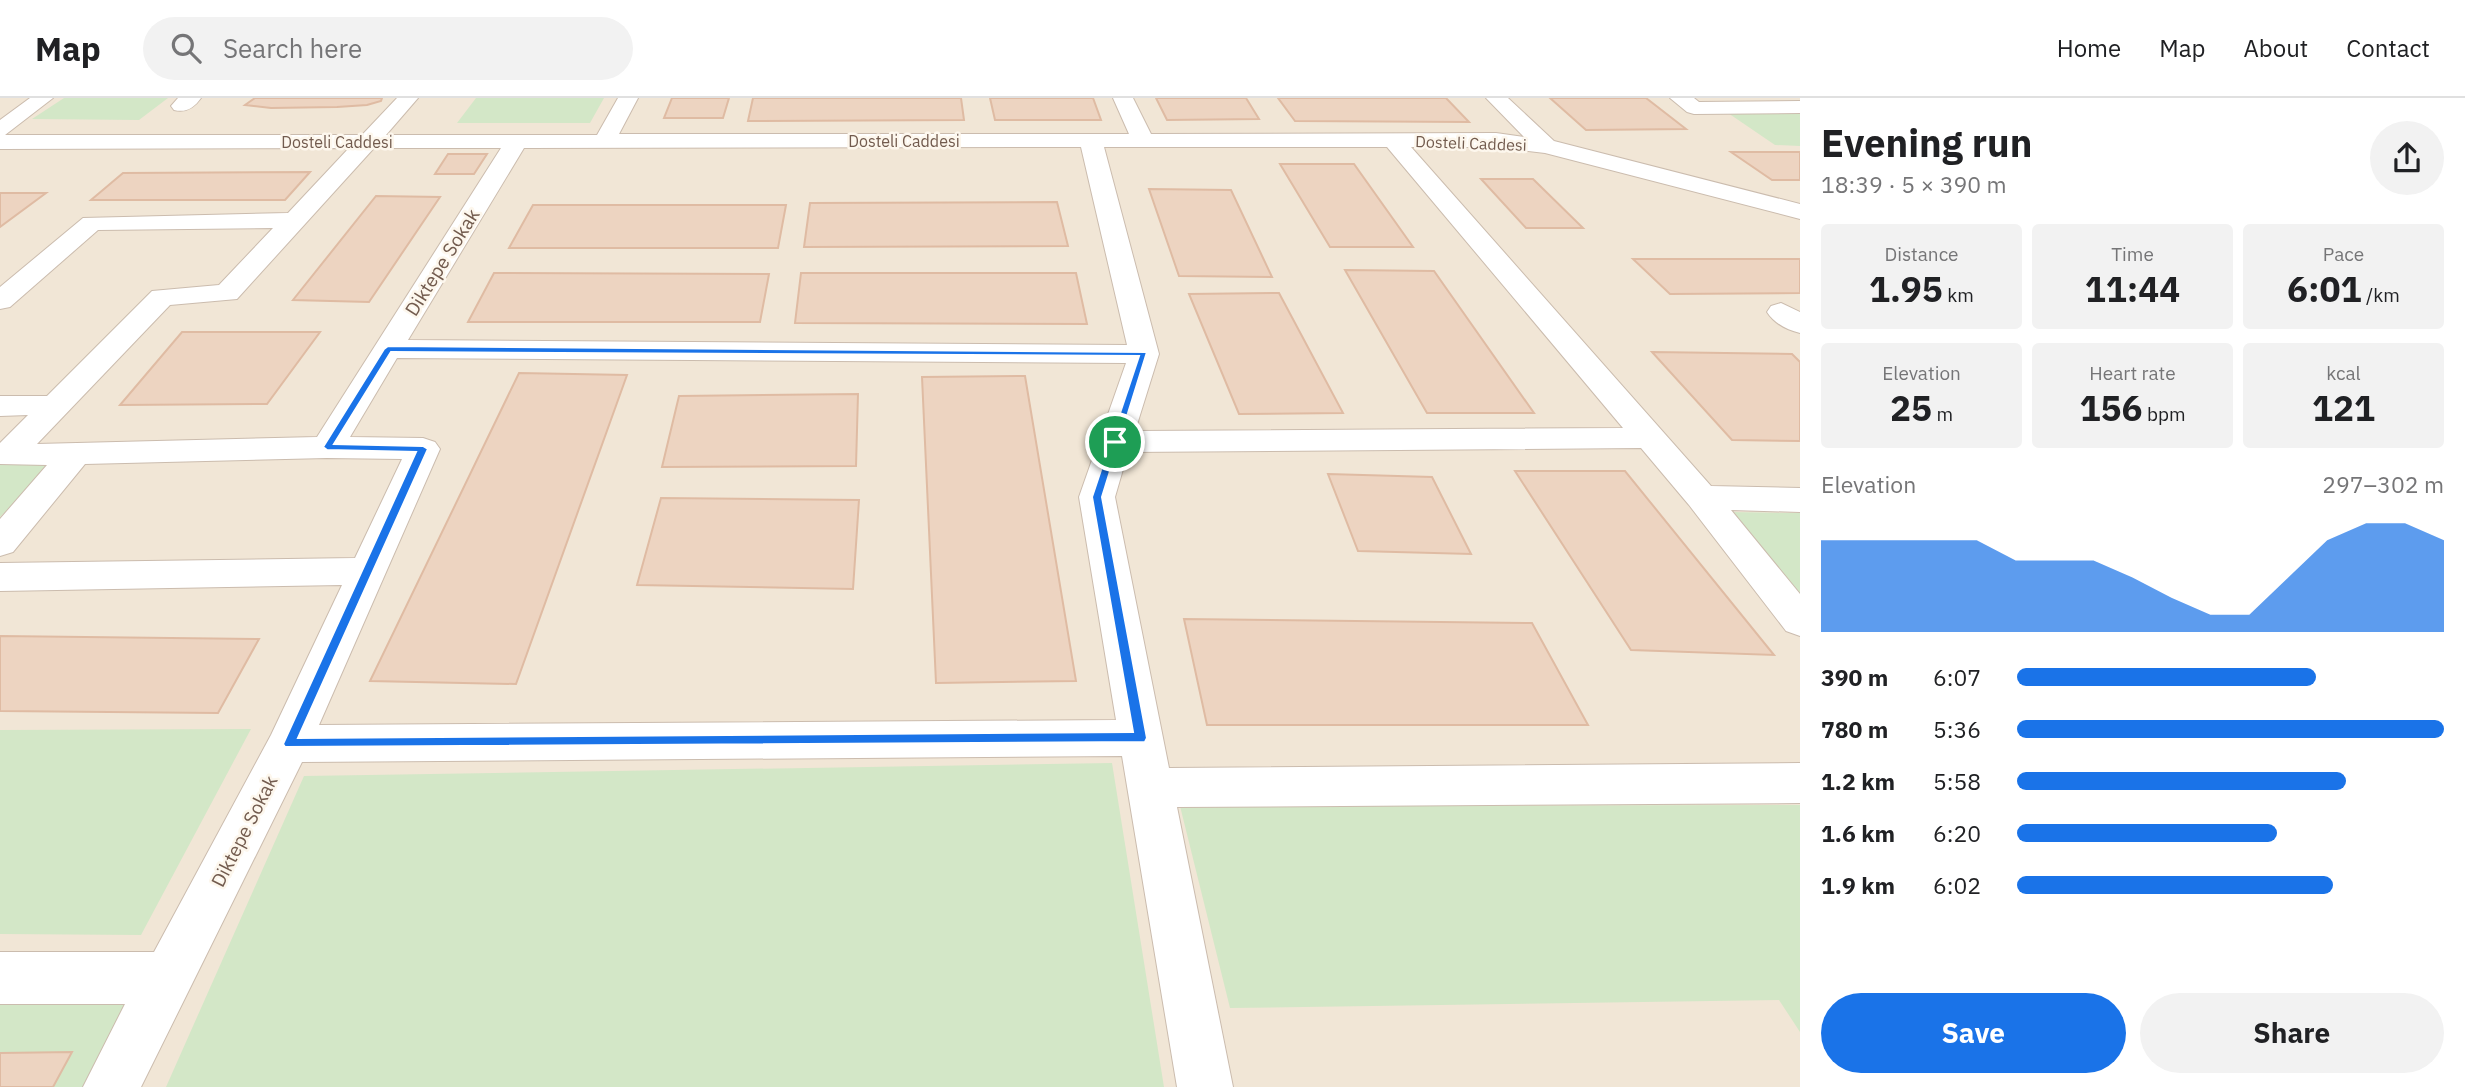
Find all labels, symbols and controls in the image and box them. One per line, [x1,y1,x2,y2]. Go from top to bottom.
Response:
search box [143,17,633,80]
text: Map [35,27,101,70]
icon: search [167,29,205,67]
text: Search here [223,31,362,65]
text: Home [2057,32,2121,64]
text: Map [2159,32,2205,64]
text: About [2243,32,2308,64]
text: Contact [2346,32,2430,64]
text: Evening run [1821,118,2032,167]
button: share [2370,121,2444,195]
street label: Dosteli Caddesi [848,131,960,151]
street label: Dosteli Caddesi [1415,131,1527,155]
street label: Dosteli Caddesi [281,132,393,152]
text: 18:39 · 5 × 390 m [1821,169,2007,199]
street label: Diktepe Sokak [399,204,485,320]
text: Distance [1884,242,1959,266]
text: Time [2111,242,2154,266]
text: Pace [2323,242,2364,266]
text: 1.95 [1869,266,1943,312]
text: 11:44 [2085,266,2180,312]
text: 6:01 [2287,266,2362,312]
text: km [1943,283,1974,307]
text: /km [2362,283,2400,307]
text: Elevation [1882,361,1961,385]
text: Heart rate [2089,361,2176,385]
text: kcal [2326,361,2361,385]
text: 25 [1890,385,1932,431]
text: 156 [2079,385,2142,431]
text: 121 [2312,385,2375,431]
text: m [1932,402,1953,426]
text: bpm [2142,402,2186,426]
pin [1085,412,1145,472]
icon: arrive [1096,423,1134,461]
text: Elevation [1821,469,1916,499]
text: 297–302 m [2322,469,2444,499]
text: 390 m [1821,662,1888,692]
text: 6:07 [1933,662,1981,692]
text: 780 m [1821,714,1888,744]
text: 5:36 [1933,714,1981,744]
text: 1.2 km [1821,766,1895,796]
text: 5:58 [1933,766,1981,796]
street label: Diktepe Sokak [206,771,282,891]
text: 1.6 km [1821,818,1895,848]
text: 6:20 [1933,818,1981,848]
text: 1.9 km [1821,870,1895,900]
text: 6:02 [1933,870,1981,900]
button: Save [1821,993,2126,1073]
button: Share [2140,993,2444,1073]

